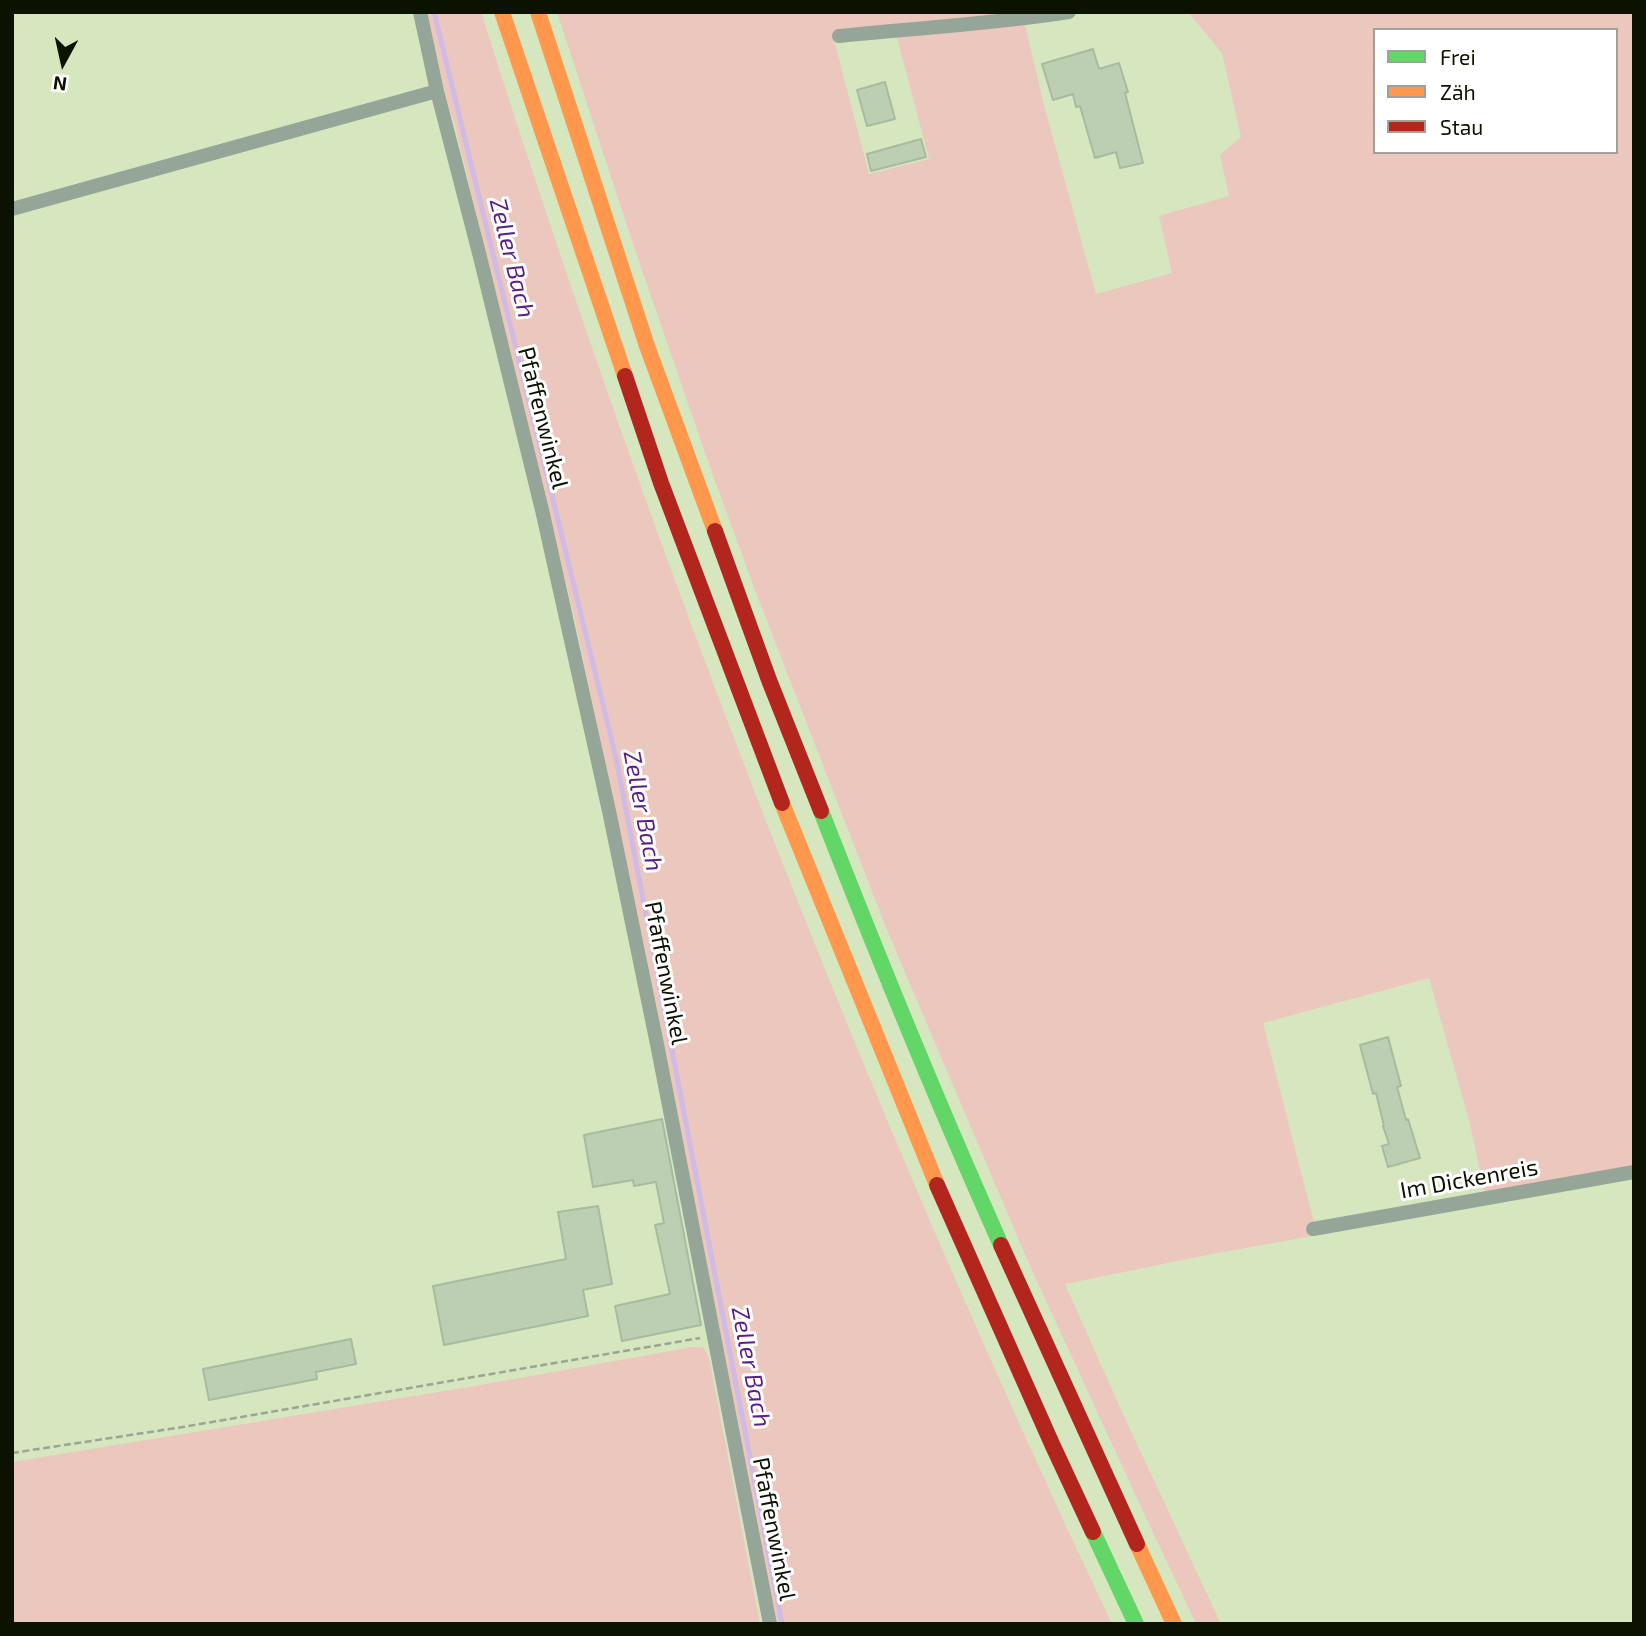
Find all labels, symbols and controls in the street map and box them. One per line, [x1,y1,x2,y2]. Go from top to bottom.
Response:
north arrow [28,28,98,98]
legend [1373,28,1618,154]
text: Frei [1440,44,1476,69]
text: N [52,72,68,97]
text: Zäh [1440,79,1476,104]
text: Stau [1440,114,1483,139]
water label: Zeller Bach [483,195,541,321]
street label: Pfaffenwinkel [512,344,574,492]
water label: Zeller Bach [617,748,669,874]
street label: Pfaffenwinkel [639,899,693,1047]
street label: Im Dickenreis [1398,1153,1540,1205]
water label: Zeller Bach [725,1304,777,1430]
street label: Pfaffenwinkel [747,1455,801,1603]

